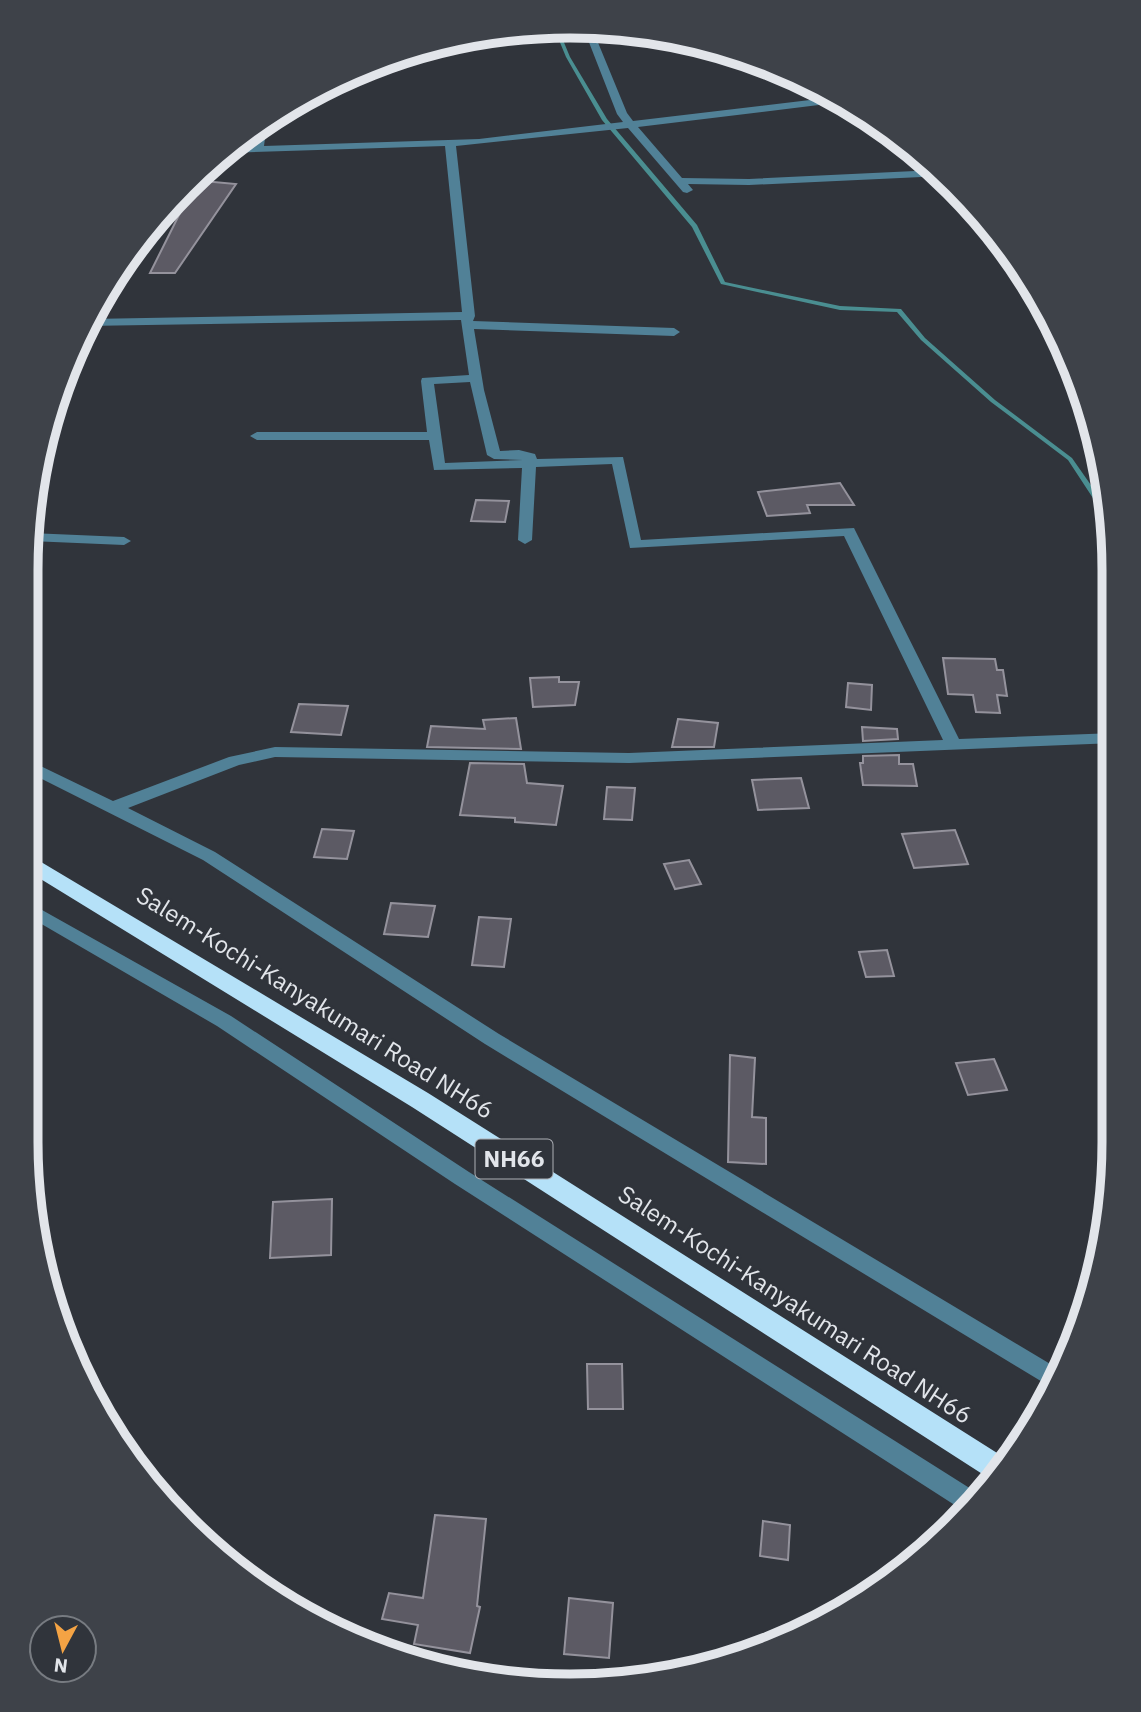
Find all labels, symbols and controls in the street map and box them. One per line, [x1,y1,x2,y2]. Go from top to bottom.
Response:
street label: Salem-Kochi-Kanyakumari Road NH66 [131,878,500,1126]
road number: NH66 [476,1140,552,1178]
street label: Salem-Kochi-Kanyakumari Road NH66 [612,1178,979,1431]
north arrow [28,1614,98,1684]
text: N [53,1653,69,1679]

